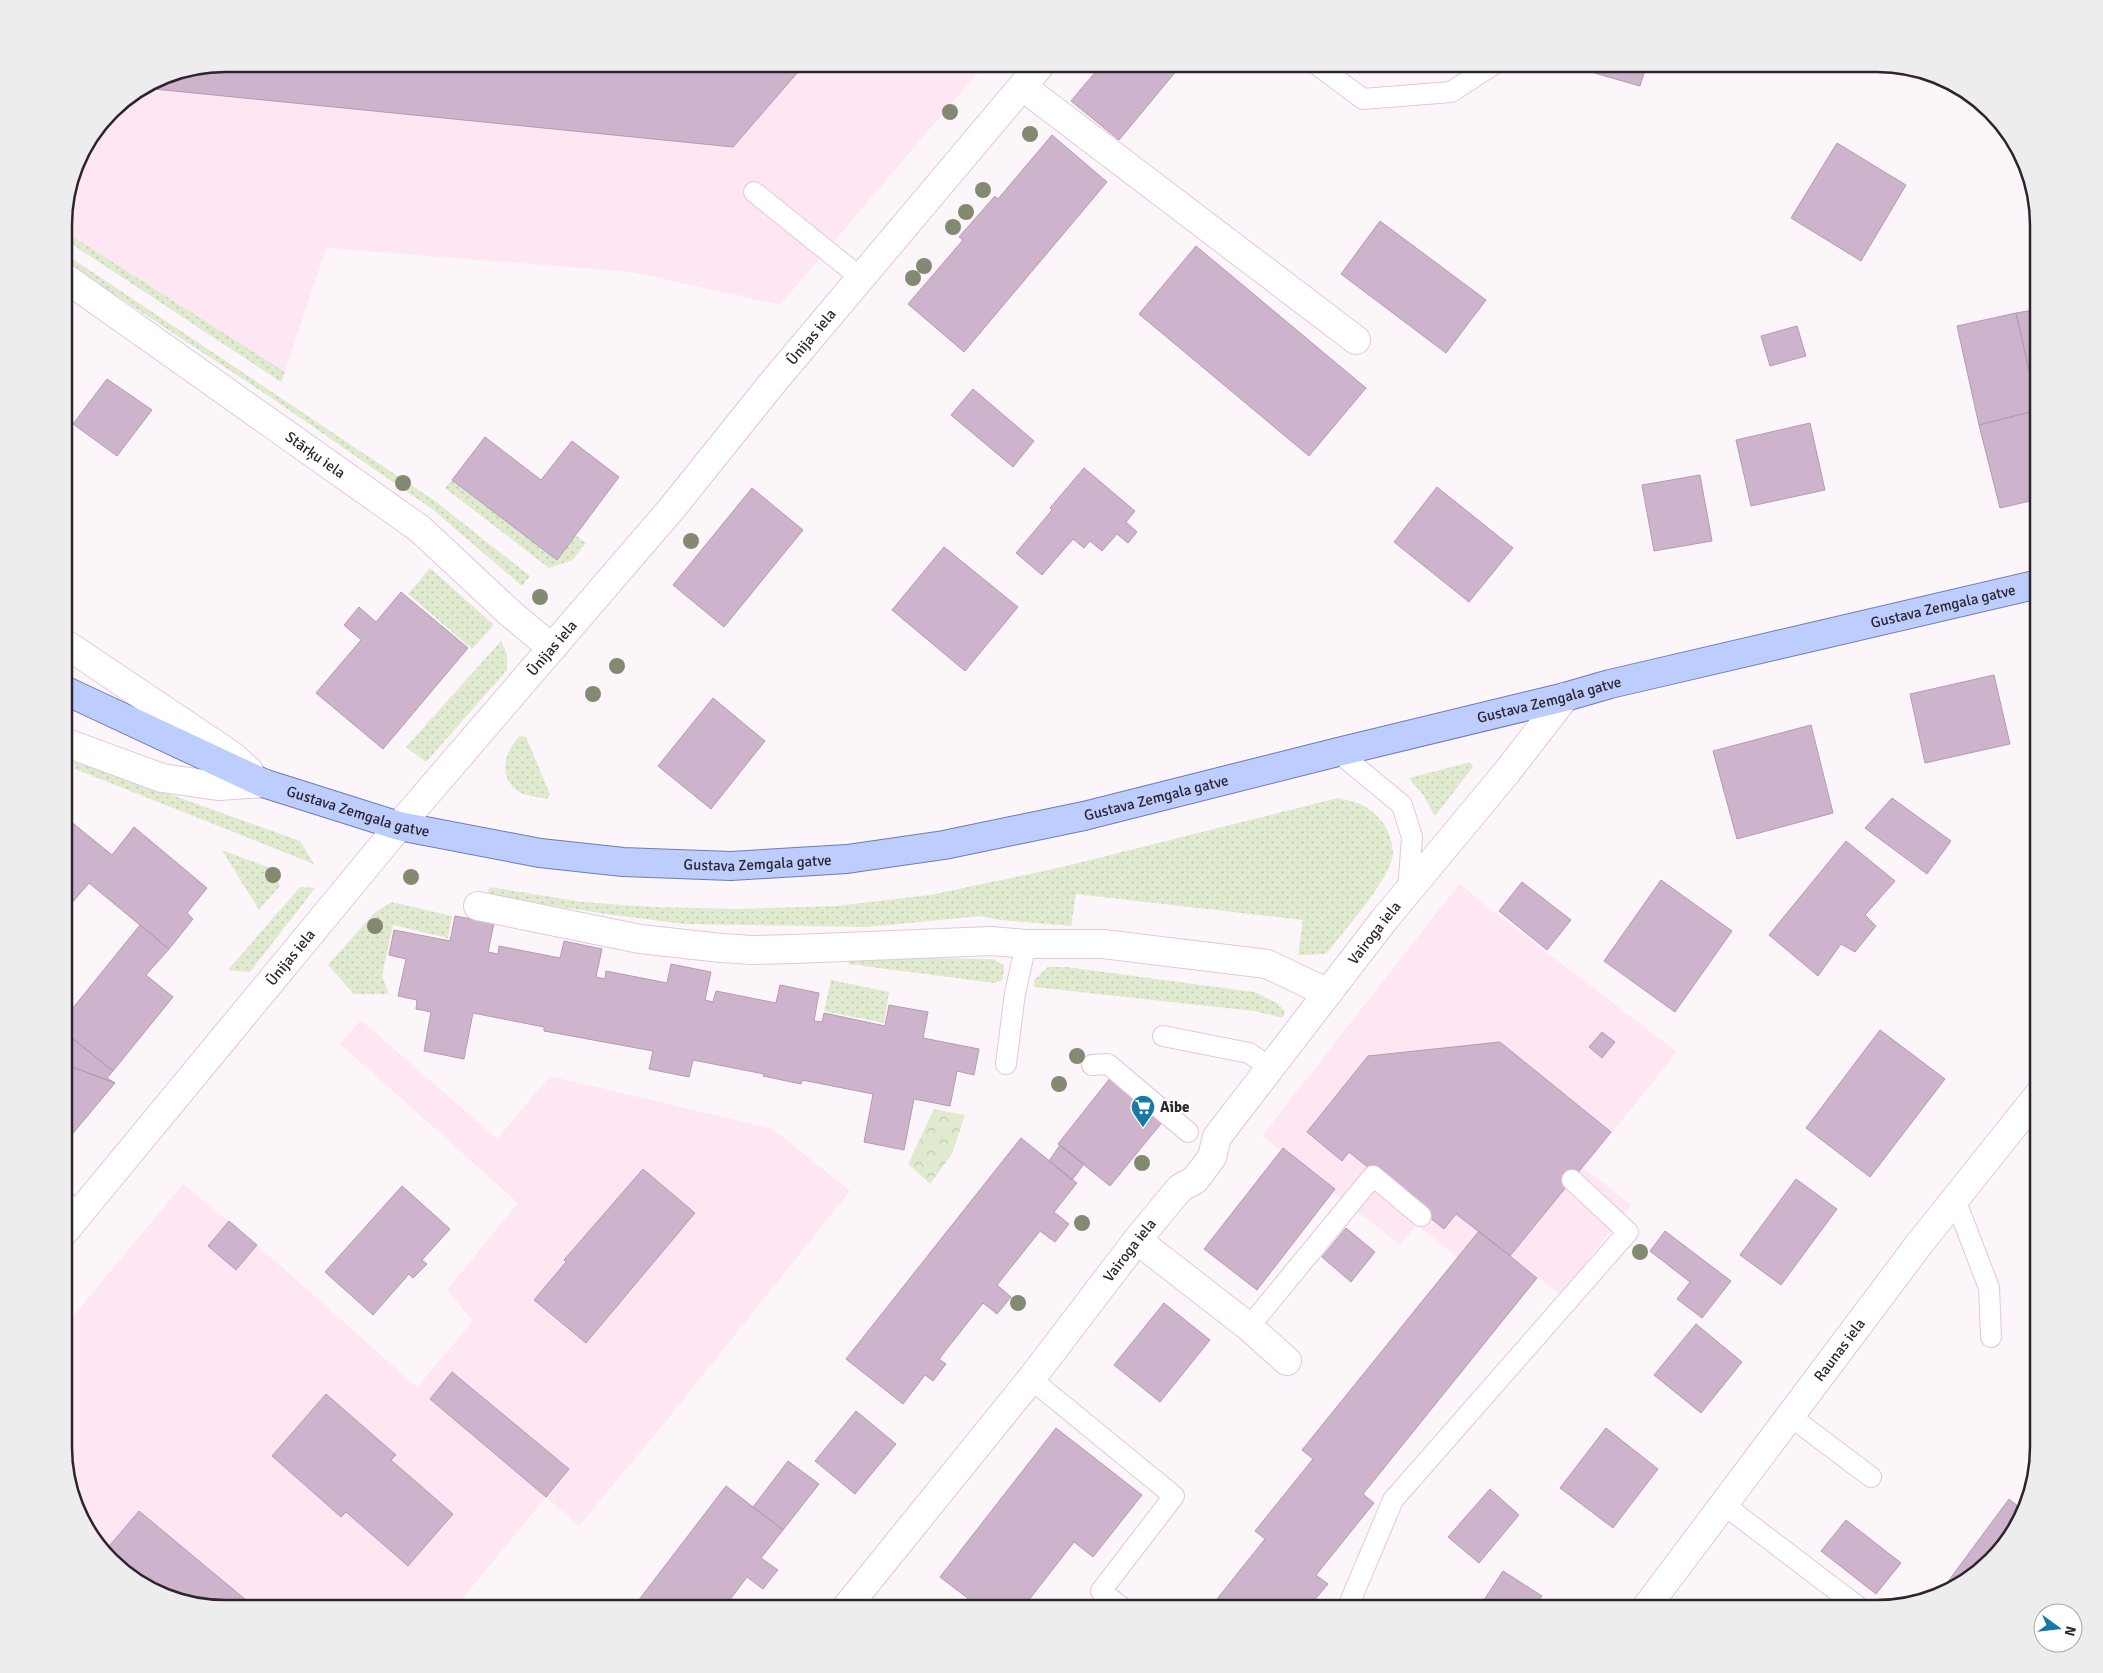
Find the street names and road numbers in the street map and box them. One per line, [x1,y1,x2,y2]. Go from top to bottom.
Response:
street label: Ūnijas iela [782,305,840,369]
street label: Stārķu iela [282,428,349,482]
street label: Gustava Zemgala gatve [1869,581,2017,632]
street label: Ūnijas iela [523,617,581,680]
street label: Gustava Zemgala gatve [1475,673,1623,727]
street label: Gustava Zemgala gatve [1082,771,1230,825]
street label: Gustava Zemgala gatve [284,782,431,841]
street label: Gustava Zemgala gatve [683,851,832,875]
street label: Vairoga iela [1344,898,1405,968]
street label: Ūnijas iela [262,926,319,989]
street label: Vairoga iela [1099,1215,1160,1285]
street label: Raunas iela [1810,1315,1869,1385]

